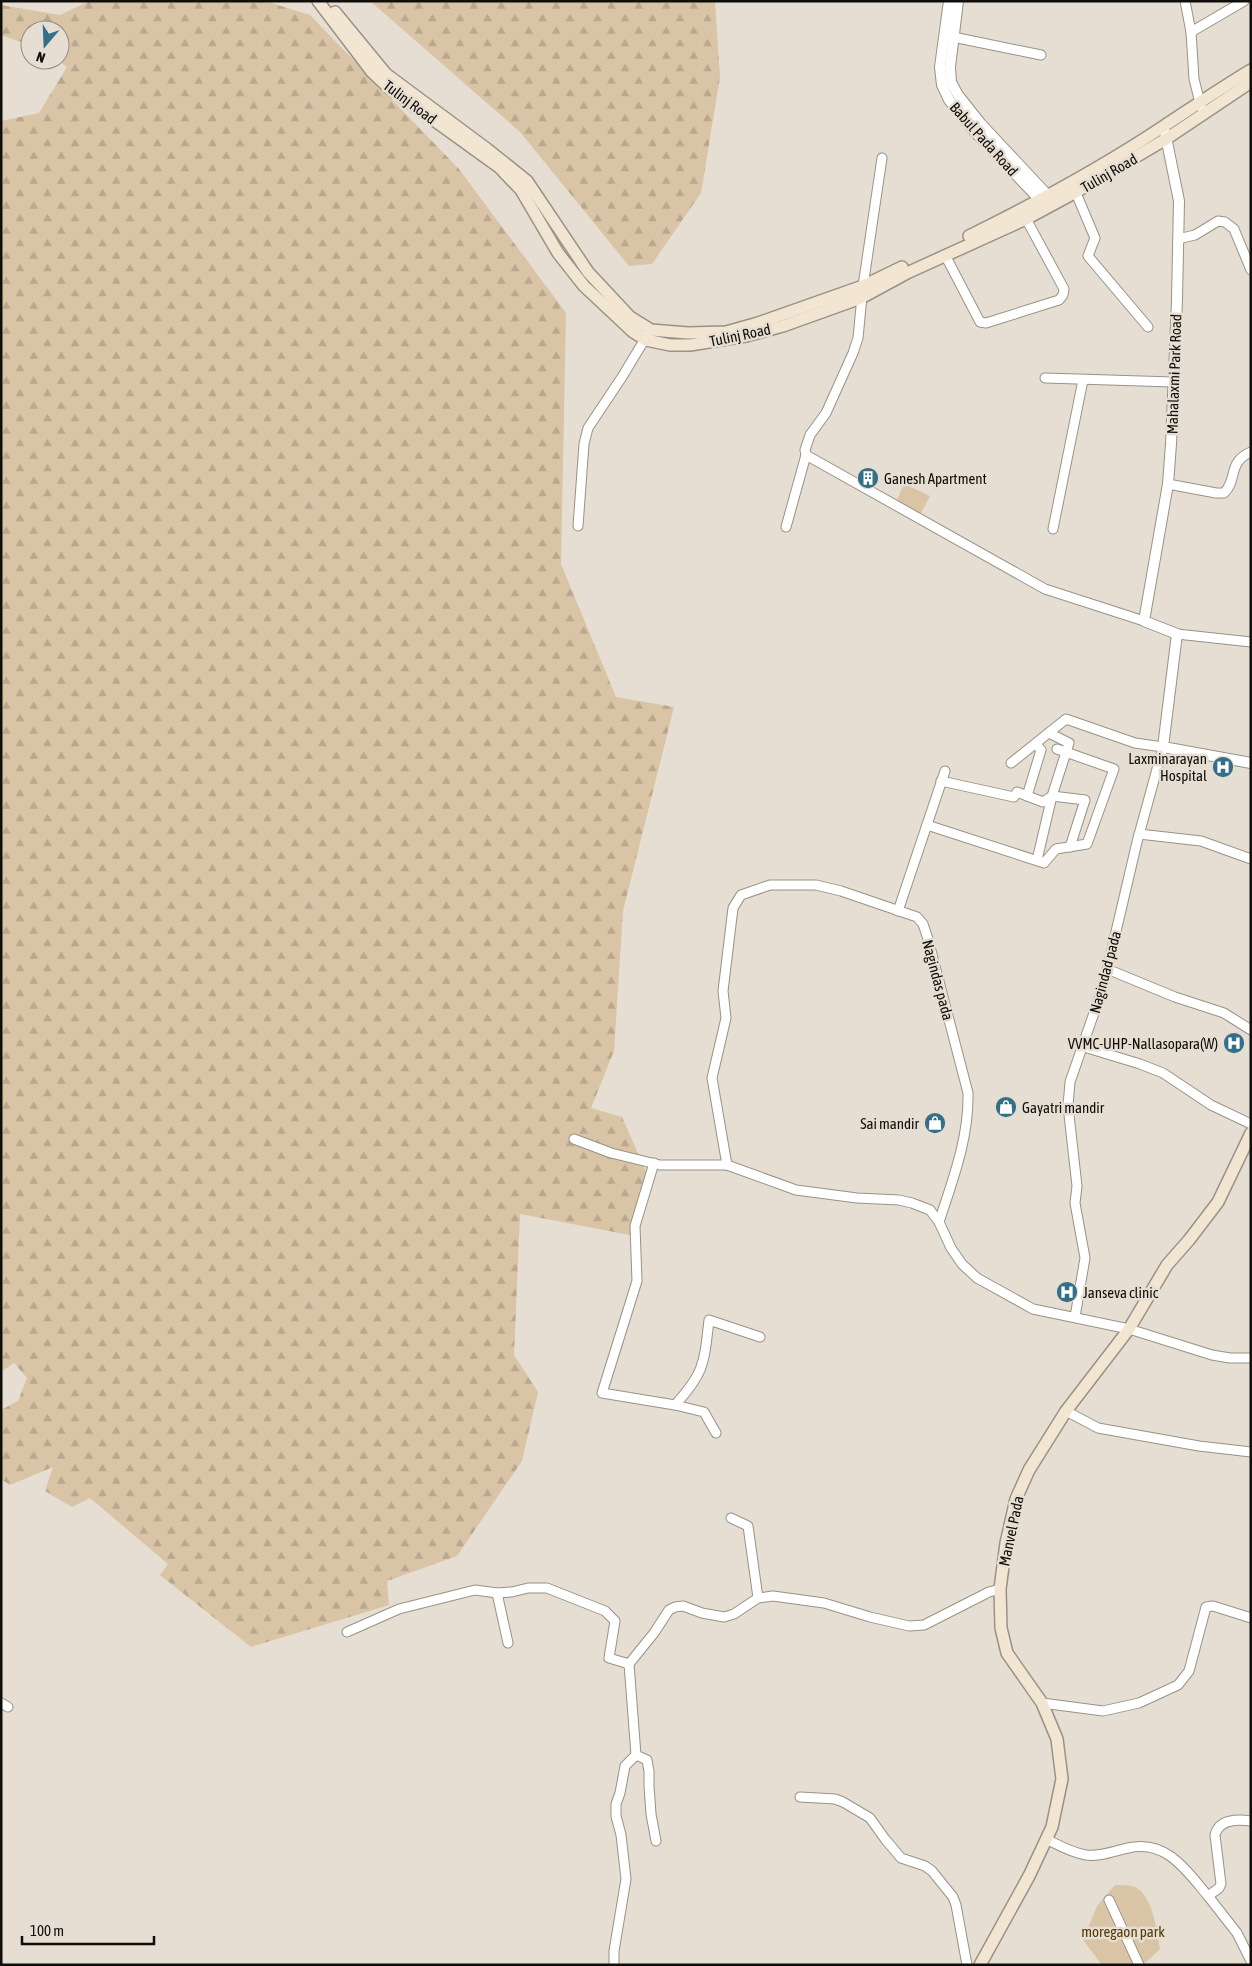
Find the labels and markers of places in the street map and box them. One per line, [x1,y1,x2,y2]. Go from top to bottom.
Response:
building icon: Ganesh Apartment [856,466,880,490]
place label: Ganesh Apartment [884,470,987,487]
place label: Laxminarayan Hospital [1128,750,1207,784]
hospital icon: Laxminarayan Hospital [1211,755,1235,779]
hospital icon: VVMC-UHP-Nallasopara(W) [1222,1031,1246,1055]
place label: VVMC-UHP-Nallasopara(W) [1068,1035,1218,1052]
shop icon: Gayatri mandir [994,1095,1018,1119]
place label: Gayatri mandir [1022,1099,1105,1116]
shop icon: Sai mandir [923,1111,947,1135]
place label: Sai mandir [860,1115,920,1132]
hospital icon: Janseva clinic [1055,1280,1079,1304]
place label: Janseva clinic [1083,1284,1159,1301]

